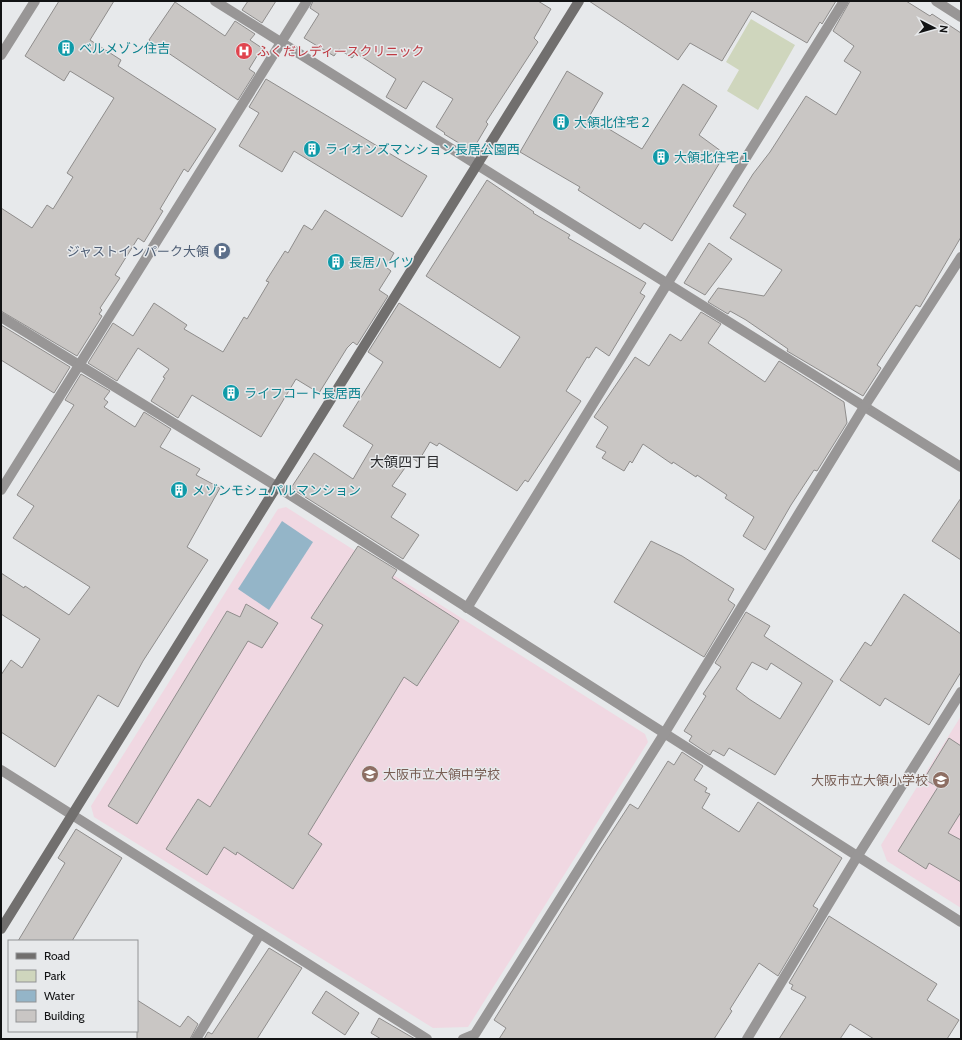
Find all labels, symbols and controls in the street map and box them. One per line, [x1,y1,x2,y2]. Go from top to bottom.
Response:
north arrow [914,8,954,48]
text: N [937,24,951,34]
building icon: ベルメゾン住吉 [56,38,76,58]
place label: ベルメゾン住吉 [79,40,170,56]
hospital icon: ふくだレディースクリニック [234,41,254,61]
place label: ふくだレディースクリニック [257,43,424,59]
building icon: 大領北住宅２ [551,112,571,132]
place label: 大領北住宅２ [574,114,652,130]
building icon: ライオンズマンション長居公園西 [302,139,322,159]
place label: ライオンズマンション長居公園西 [325,141,520,157]
building icon: 大領北住宅１ [651,147,671,167]
place label: 大領北住宅１ [674,149,752,165]
parking icon: ジャストインパーク大領 [212,241,232,261]
place label: ジャストインパーク大領 [67,243,209,259]
building icon: 長居ハイツ [326,252,346,272]
place label: 長居ハイツ [349,254,414,270]
building icon: ライフコート長居西 [221,383,241,403]
place label: ライフコート長居西 [244,385,361,401]
district label: 大領四丁目 [370,453,440,471]
building icon: メゾンモシュパルマンション [169,480,189,500]
place label: メゾンモシュパルマンション [192,482,361,498]
school or university icon: 大阪市立大領中学校 [360,764,380,784]
place label: 大阪市立大領中学校 [383,766,500,782]
school or university icon: 大阪市立大領小学校 [931,770,951,790]
place label: 大阪市立大領小学校 [811,772,928,788]
legend [8,940,138,1032]
text: Road [44,948,70,963]
text: Park [44,968,66,983]
text: Water [44,988,75,1003]
text: Building [44,1008,86,1023]

